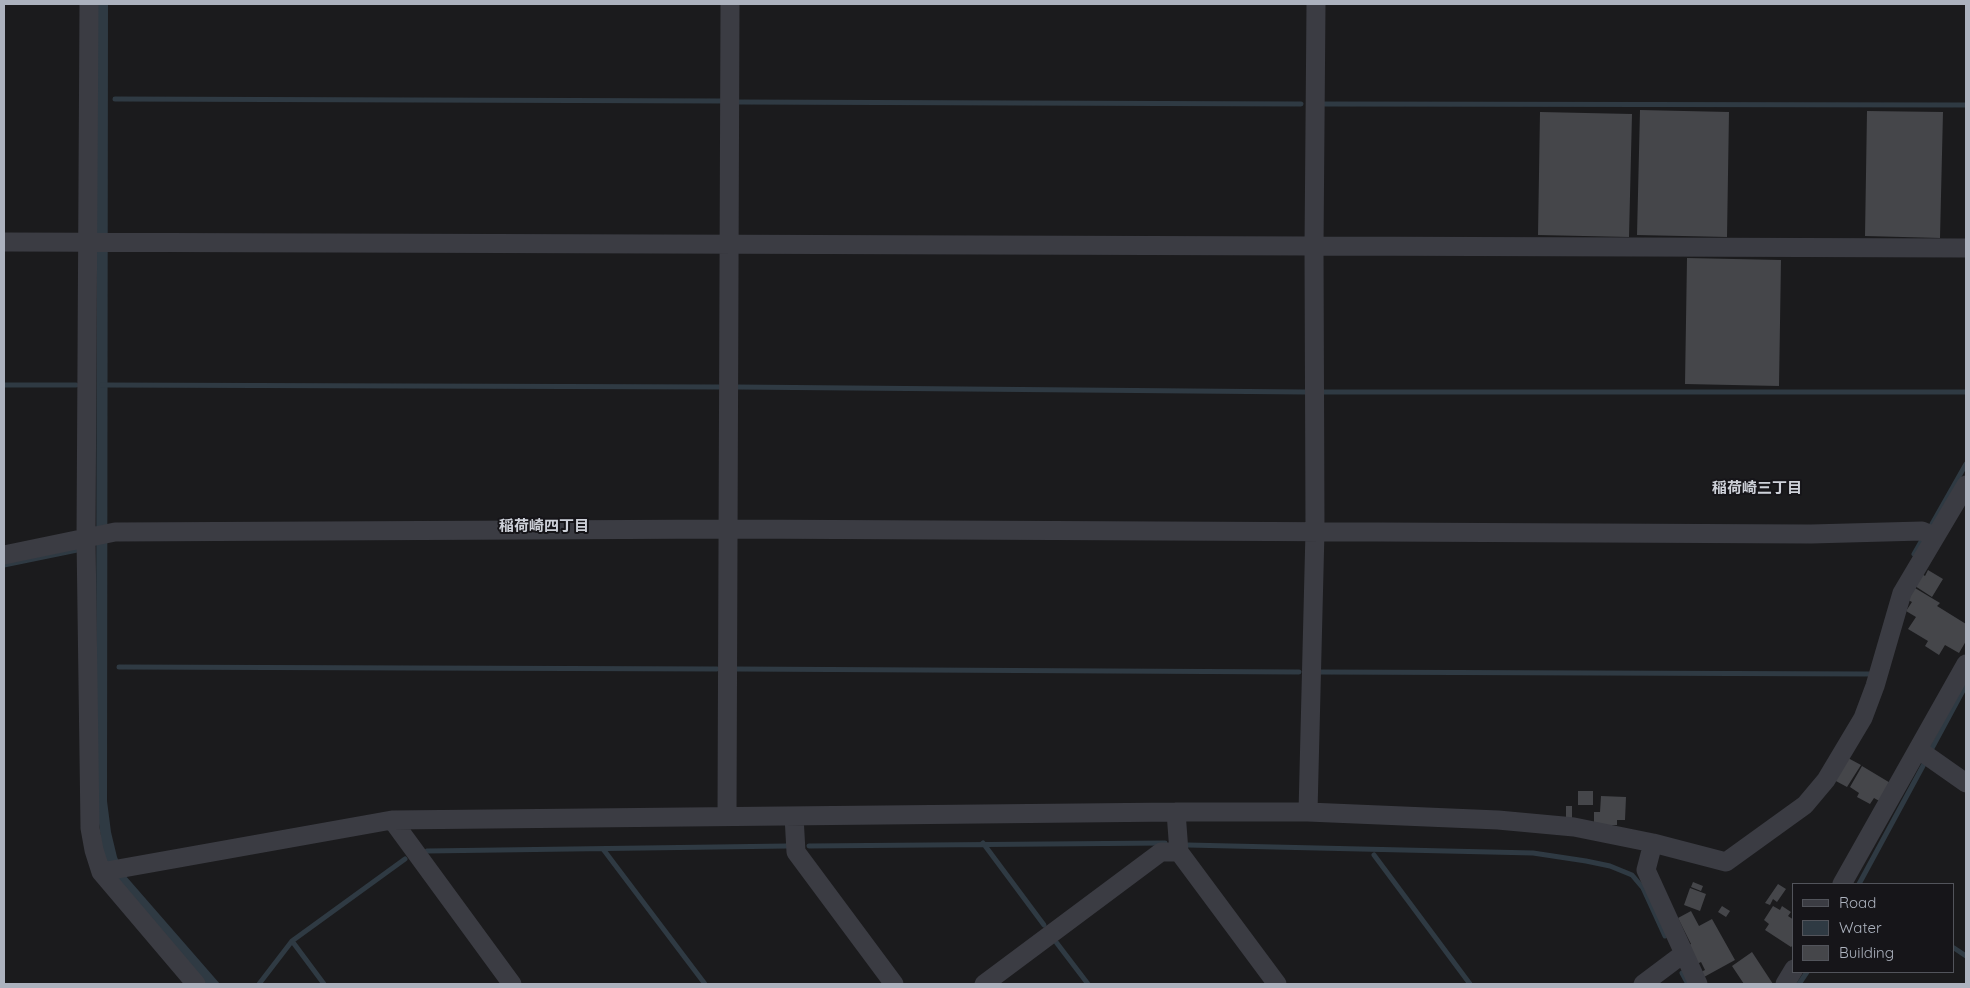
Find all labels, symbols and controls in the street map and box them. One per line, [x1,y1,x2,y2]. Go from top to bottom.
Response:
district label: 稲荷崎三丁目 [1712,479,1802,497]
district label: 稲荷崎四丁目 [499,517,589,535]
legend [1792,883,1955,973]
text: Road [1839,893,1876,912]
text: Water [1839,918,1882,937]
text: Building [1839,943,1894,962]

